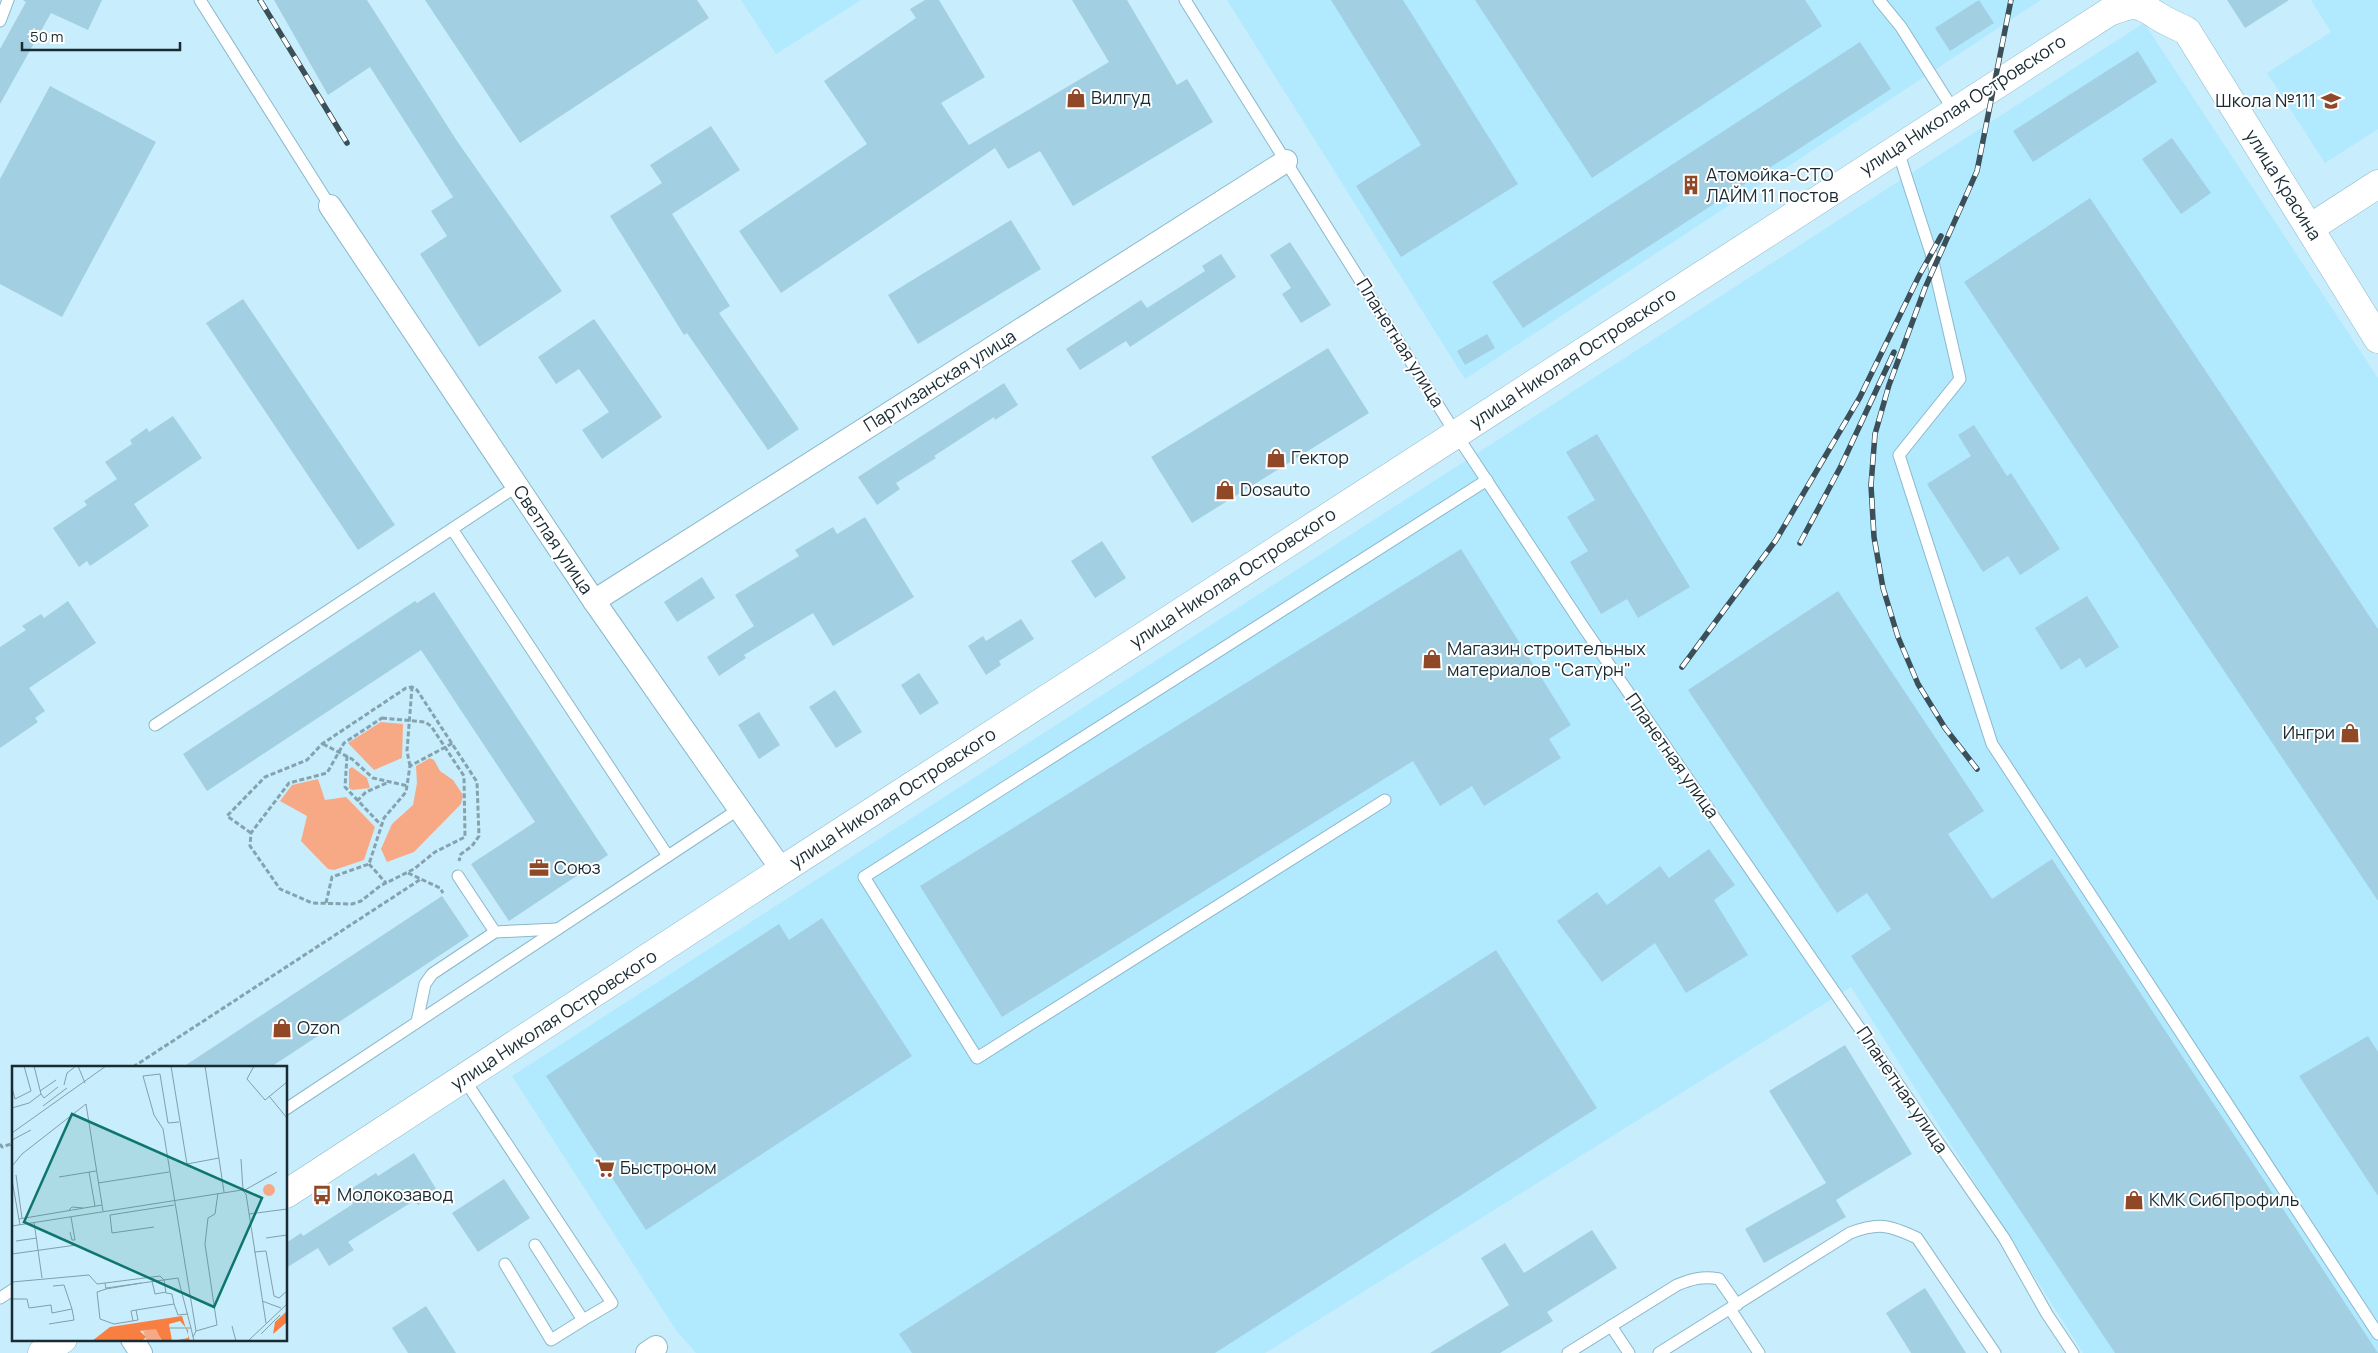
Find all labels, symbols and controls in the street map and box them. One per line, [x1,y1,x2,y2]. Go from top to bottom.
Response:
scale bar [22,20,180,52]
text: 50 m [30,26,64,47]
street label: улица Николая Островского [1855,28,2070,180]
place label: Вилгуд [1091,85,1151,109]
shop icon: Вилгуд [1065,87,1087,109]
place label: Школа №111 [2215,88,2316,112]
school or university icon: Школа №111 [2320,90,2342,112]
street label: улица Красина [2240,124,2328,245]
place label: Атомойка-СТО ЛАЙМ 11 постов [1706,162,1839,207]
building icon: Атомойка-СТО ЛАЙМ 11 постов [1680,174,1702,196]
street label: Планетная улица [1351,273,1450,412]
street label: улица Николая Островского [1465,281,1680,433]
street label: Партизанская улица [859,323,1020,437]
place label: Гектор [1291,445,1349,469]
shop icon: Гектор [1265,447,1287,469]
place label: Dosauto [1240,477,1310,501]
shop icon: Dosauto [1214,479,1236,501]
street label: Светлая улица [508,480,599,599]
street label: улица Николая Островского [1125,501,1340,653]
place label: Магазин строительных материалов "Сатурн" [1447,636,1646,681]
shop icon: Магазин строительных материалов "Сатурн" [1421,648,1443,670]
street label: Планетная улица [1621,688,1725,823]
place label: Ингри [2283,720,2335,744]
street label: улица Николая Островского [785,721,1000,873]
shop icon: Ингри [2339,722,2361,744]
place label: Союз [554,855,601,879]
office icon: Союз [528,857,550,879]
street label: улица Николая Островского [446,943,661,1095]
place label: Ozon [297,1015,340,1039]
shop icon: Ozon [271,1017,293,1039]
street label: Планетная улица [1852,1021,1954,1157]
inset map [12,1066,288,1340]
place label: Быстроном [620,1155,717,1179]
supermarket icon: Быстроном [594,1157,616,1179]
place label: Молокозавод [337,1182,453,1206]
bus stop icon: Молокозавод [311,1184,333,1206]
place label: КМК СибПрофиль [2149,1187,2299,1211]
shop icon: КМК СибПрофиль [2123,1189,2145,1211]

